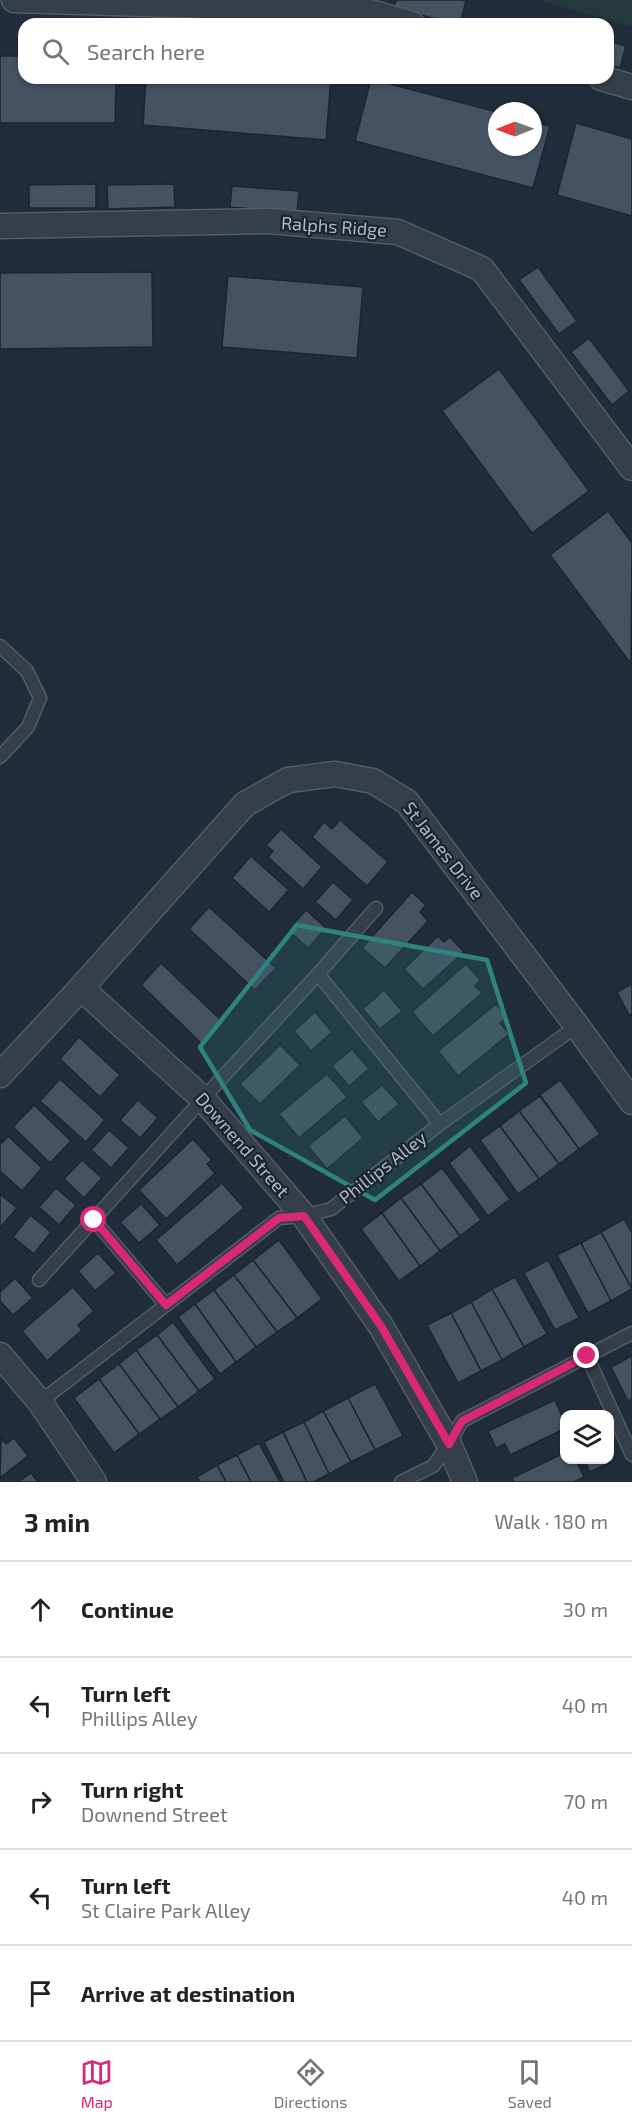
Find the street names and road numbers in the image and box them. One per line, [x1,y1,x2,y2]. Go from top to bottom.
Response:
street label: Ralphs Ridge [280,211,388,241]
street label: St James Drive [399,797,489,904]
street label: Downend Street [191,1087,294,1201]
street label: Phillips Alley [334,1126,431,1208]

